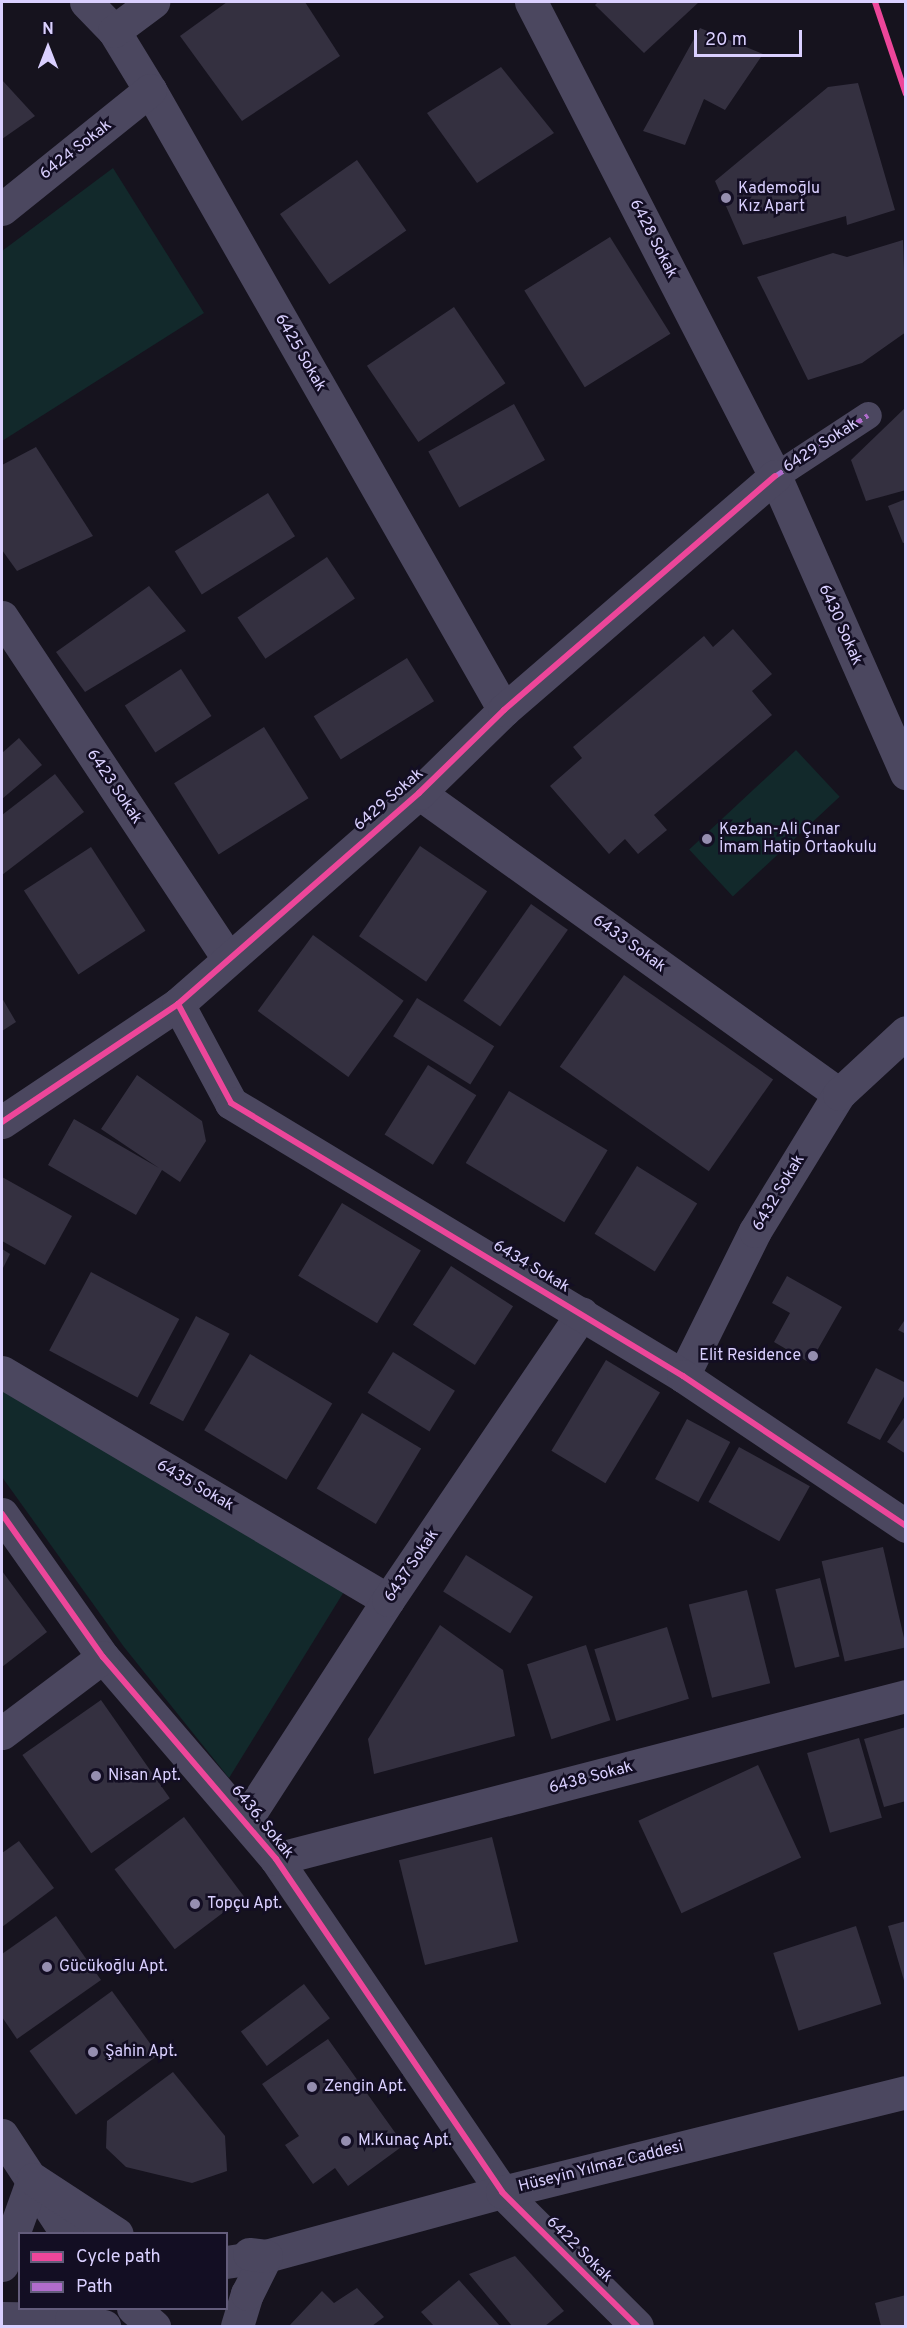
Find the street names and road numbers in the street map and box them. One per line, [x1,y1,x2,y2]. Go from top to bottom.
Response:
street label: 6424 Sokak [36,116,116,184]
street label: 6428 Sokak [625,196,681,282]
street label: 6425 Sokak [270,311,330,395]
street label: 6429 Sokak [780,415,862,477]
street label: 6430 Sokak [814,582,866,668]
street label: 6423 Sokak [82,746,146,828]
street label: 6429 Sokak [350,765,428,835]
street label: 6433 Sokak [589,911,669,977]
street label: 6432 Sokak [749,1151,809,1235]
street label: 6434 Sokak [489,1237,573,1297]
street label: 6435 Sokak [153,1456,237,1516]
street label: 6437 Sokak [380,1526,444,1606]
street label: 6438 Sokak [547,1758,635,1798]
street label: 6436. Sokak [226,1781,298,1863]
street label: Hüseyin Yılmaz Caddesi [516,2137,686,2197]
street label: 6422 Sokak [542,2213,616,2287]

